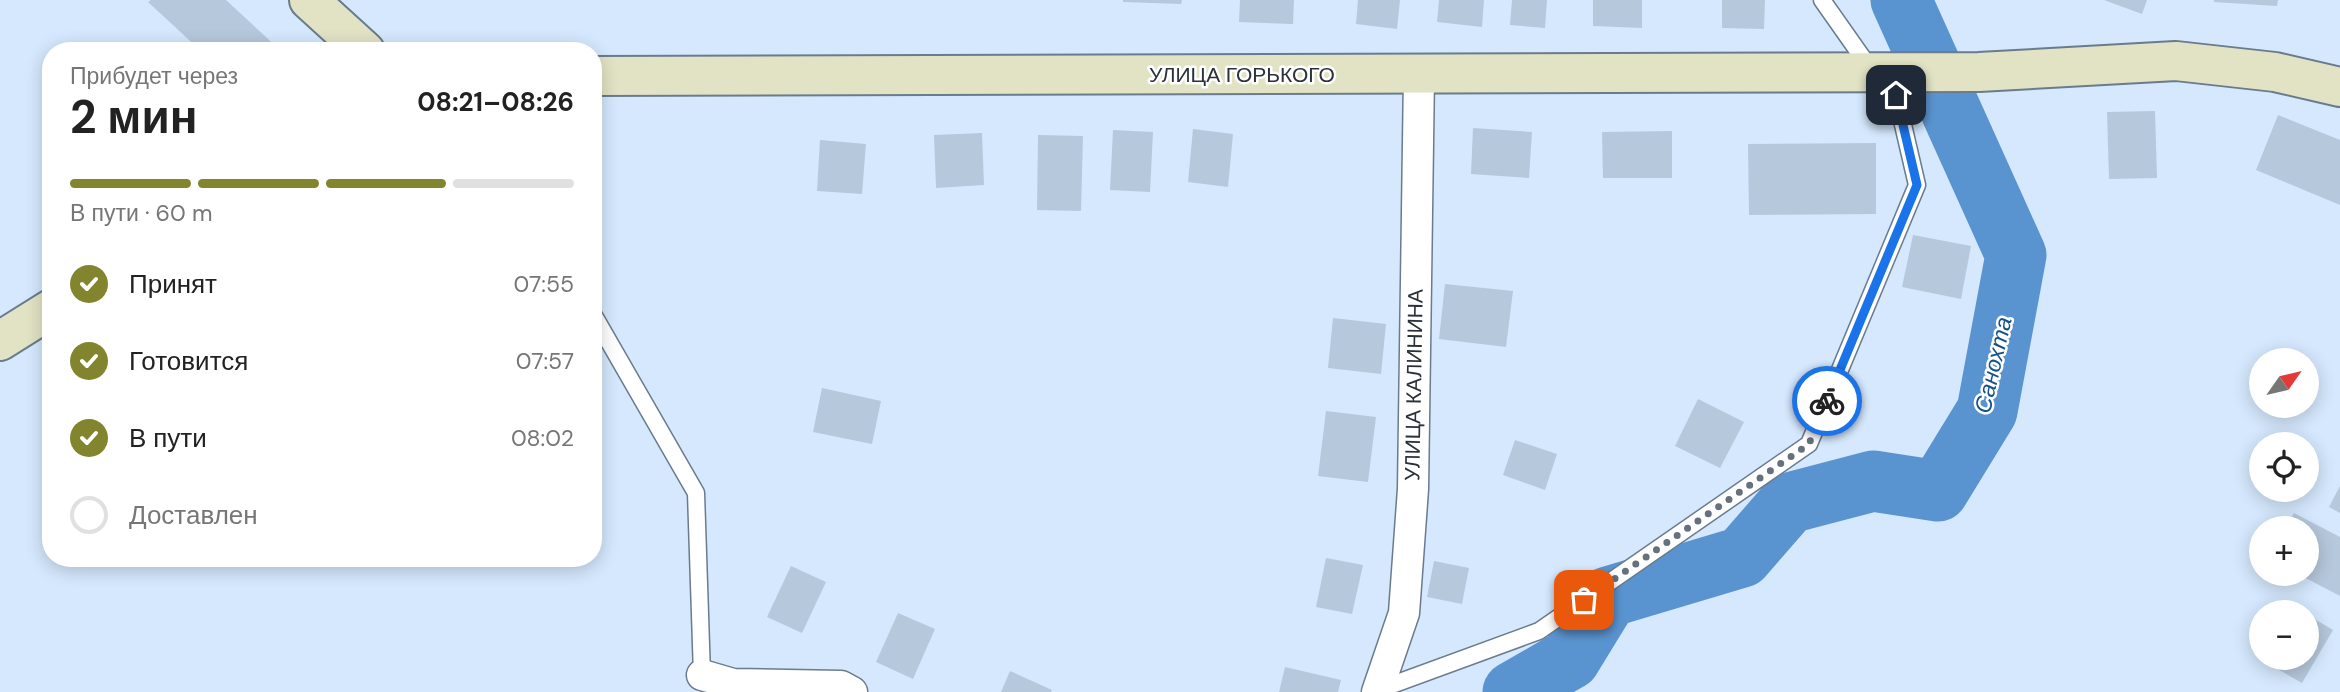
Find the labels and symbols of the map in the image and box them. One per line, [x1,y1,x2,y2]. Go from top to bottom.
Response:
street label: УЛИЦА ГОРЬКОГО [1149,61,1335,89]
pin [1866,65,1926,125]
street label: УЛИЦА КАЛИНИНА [1398,289,1430,481]
water label: Санохта [1967,314,2019,416]
north arrow [2249,348,2319,418]
courier [1792,366,1862,436]
pin [1554,570,1614,630]

